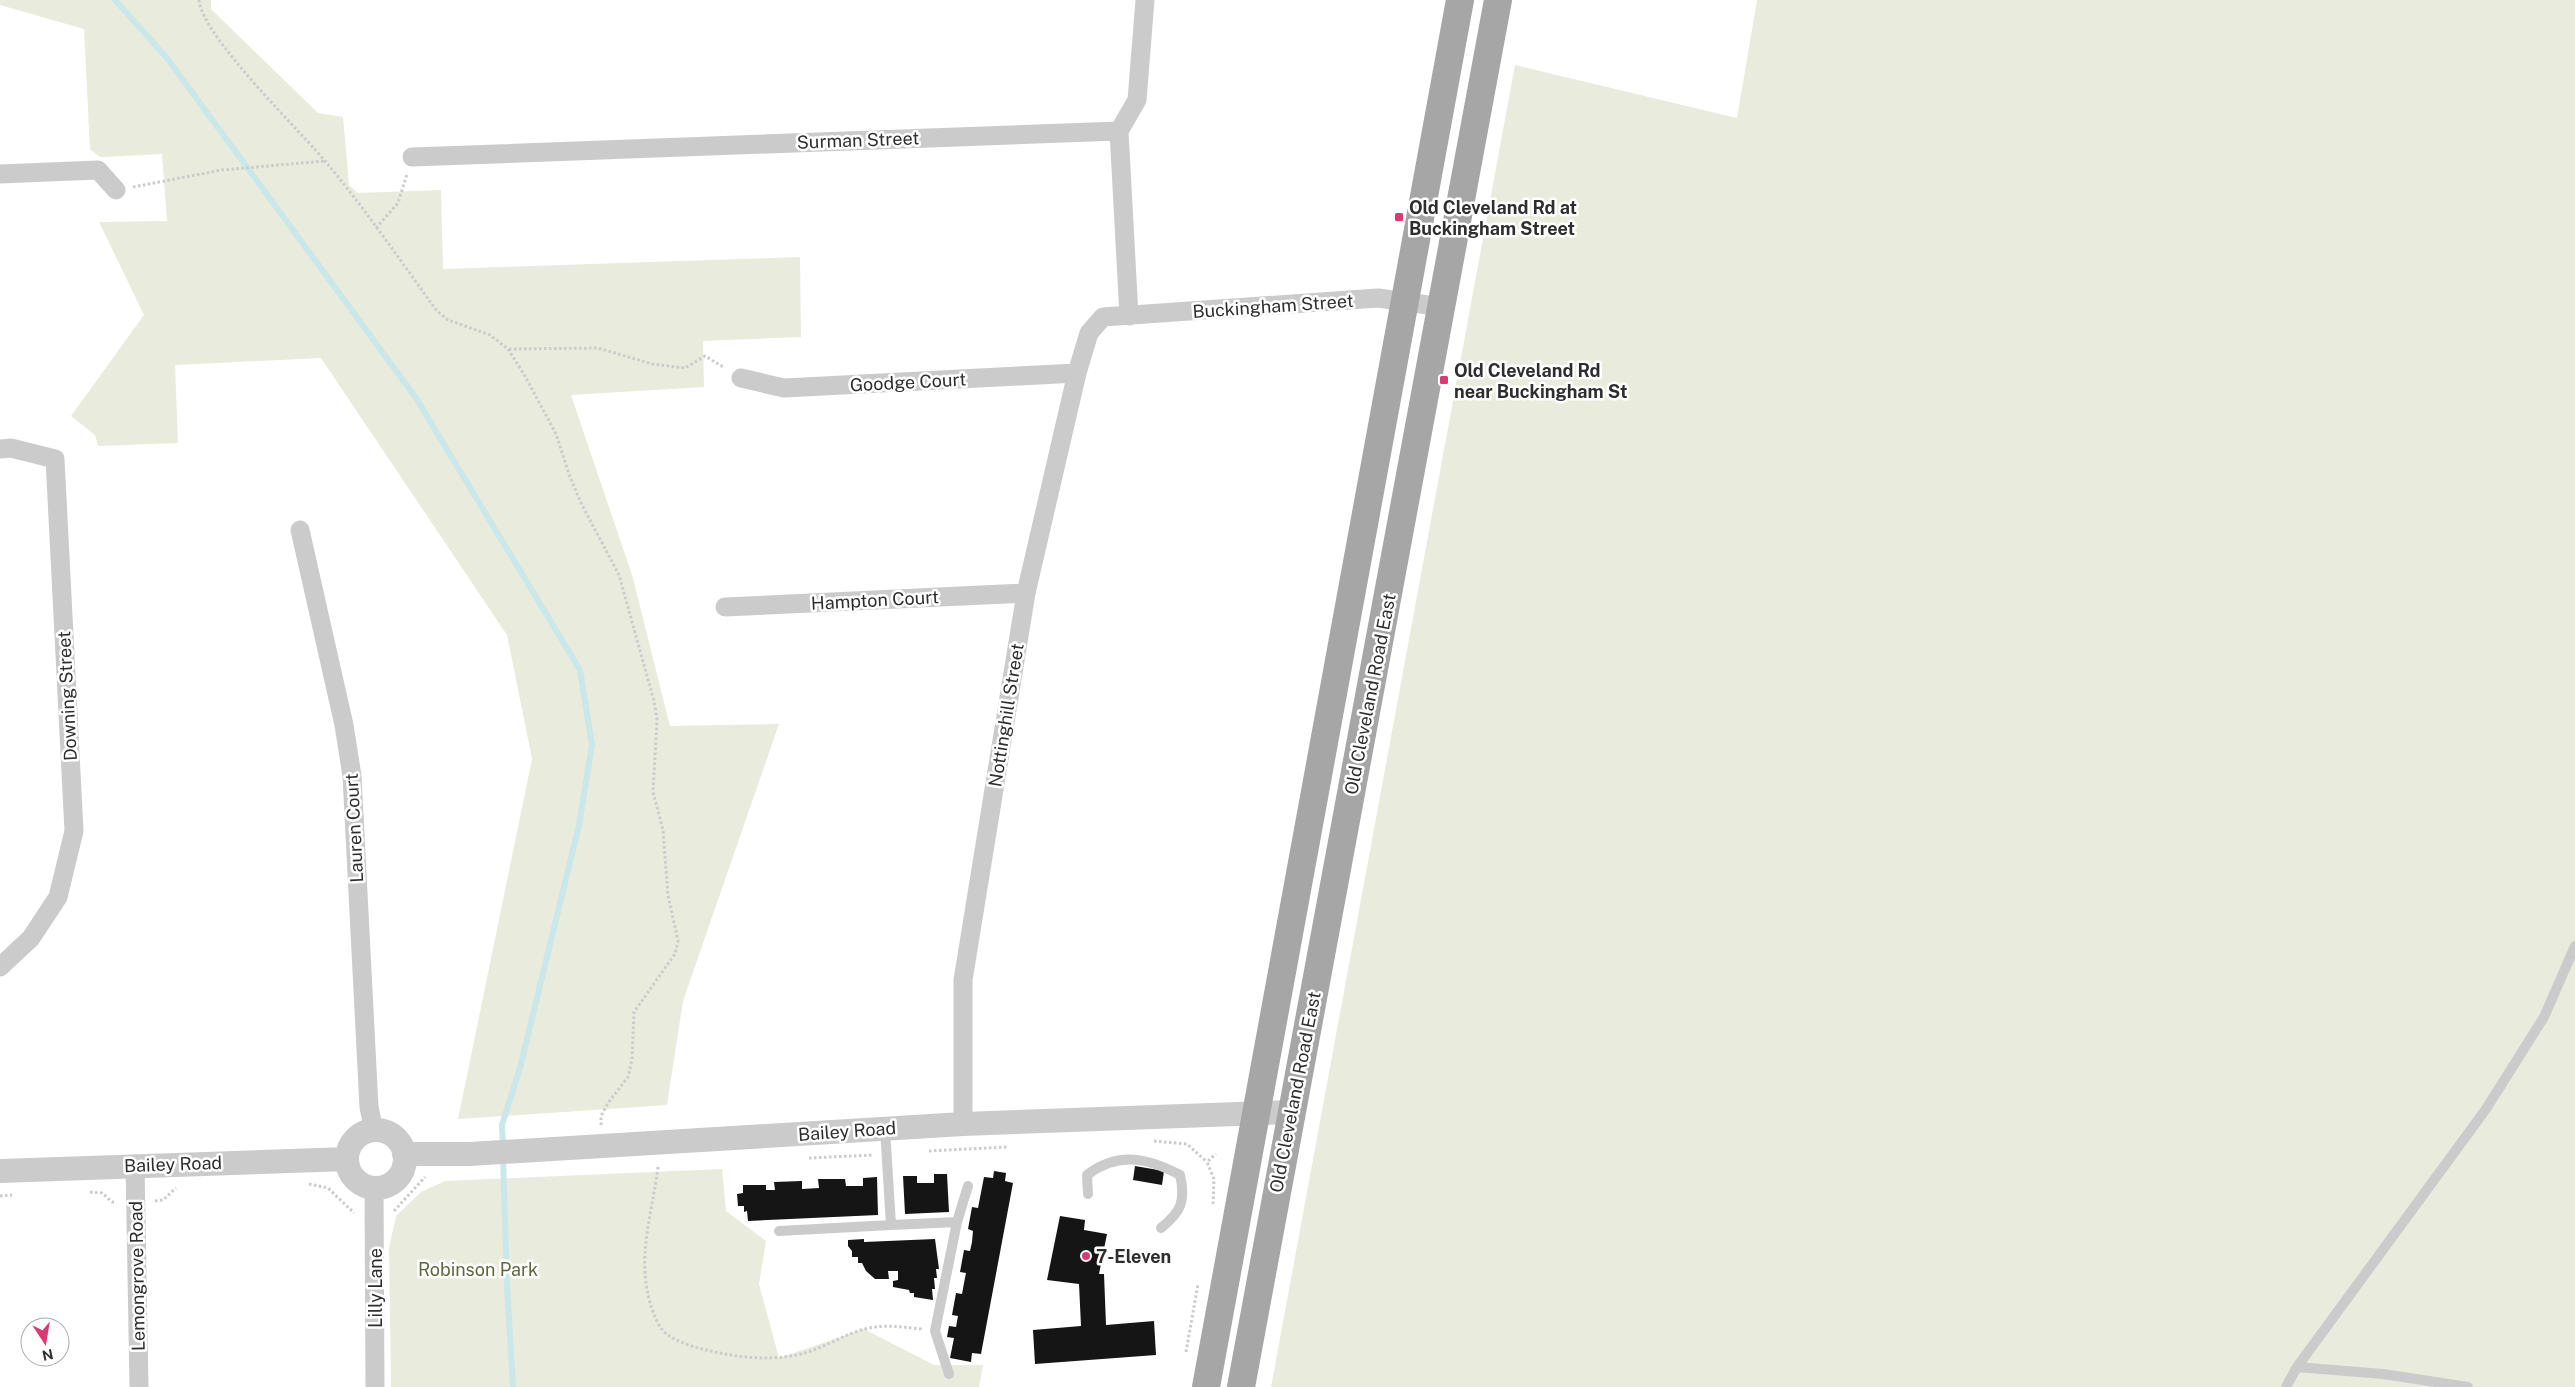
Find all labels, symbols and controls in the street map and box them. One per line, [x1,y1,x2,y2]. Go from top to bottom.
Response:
street label: Surman Street [796,127,920,153]
place label: Old Cleveland Rd at Buckingham Street [1409,197,1577,239]
marker: Old Cleveland Rd at Buckingham Street [1393,211,1405,223]
street label: Buckingham Street [1192,290,1354,322]
place label: Old Cleveland Rd near Buckingham St [1454,360,1627,402]
street label: Goodge Court [849,368,967,396]
marker: Old Cleveland Rd near Buckingham St [1438,374,1450,386]
street label: Hampton Court [810,586,940,614]
street label: Old Cleveland Road East [1340,592,1400,796]
street label: Downing Street [53,630,81,762]
street label: Nottinghill Street [984,642,1028,788]
street label: Lauren Court [341,773,367,883]
street label: Old Cleveland Road East [1265,990,1325,1194]
street label: Bailey Road [797,1117,897,1145]
street label: Bailey Road [124,1152,222,1176]
street label: Lemongrove Road [125,1201,149,1351]
place label: 7-Eleven [1096,1246,1171,1267]
street label: Lilly Lane [365,1248,386,1328]
marker: 7-Eleven [1080,1250,1092,1262]
park label: Robinson Park [418,1259,538,1280]
north arrow [20,1317,70,1367]
text: N [41,1346,55,1364]

